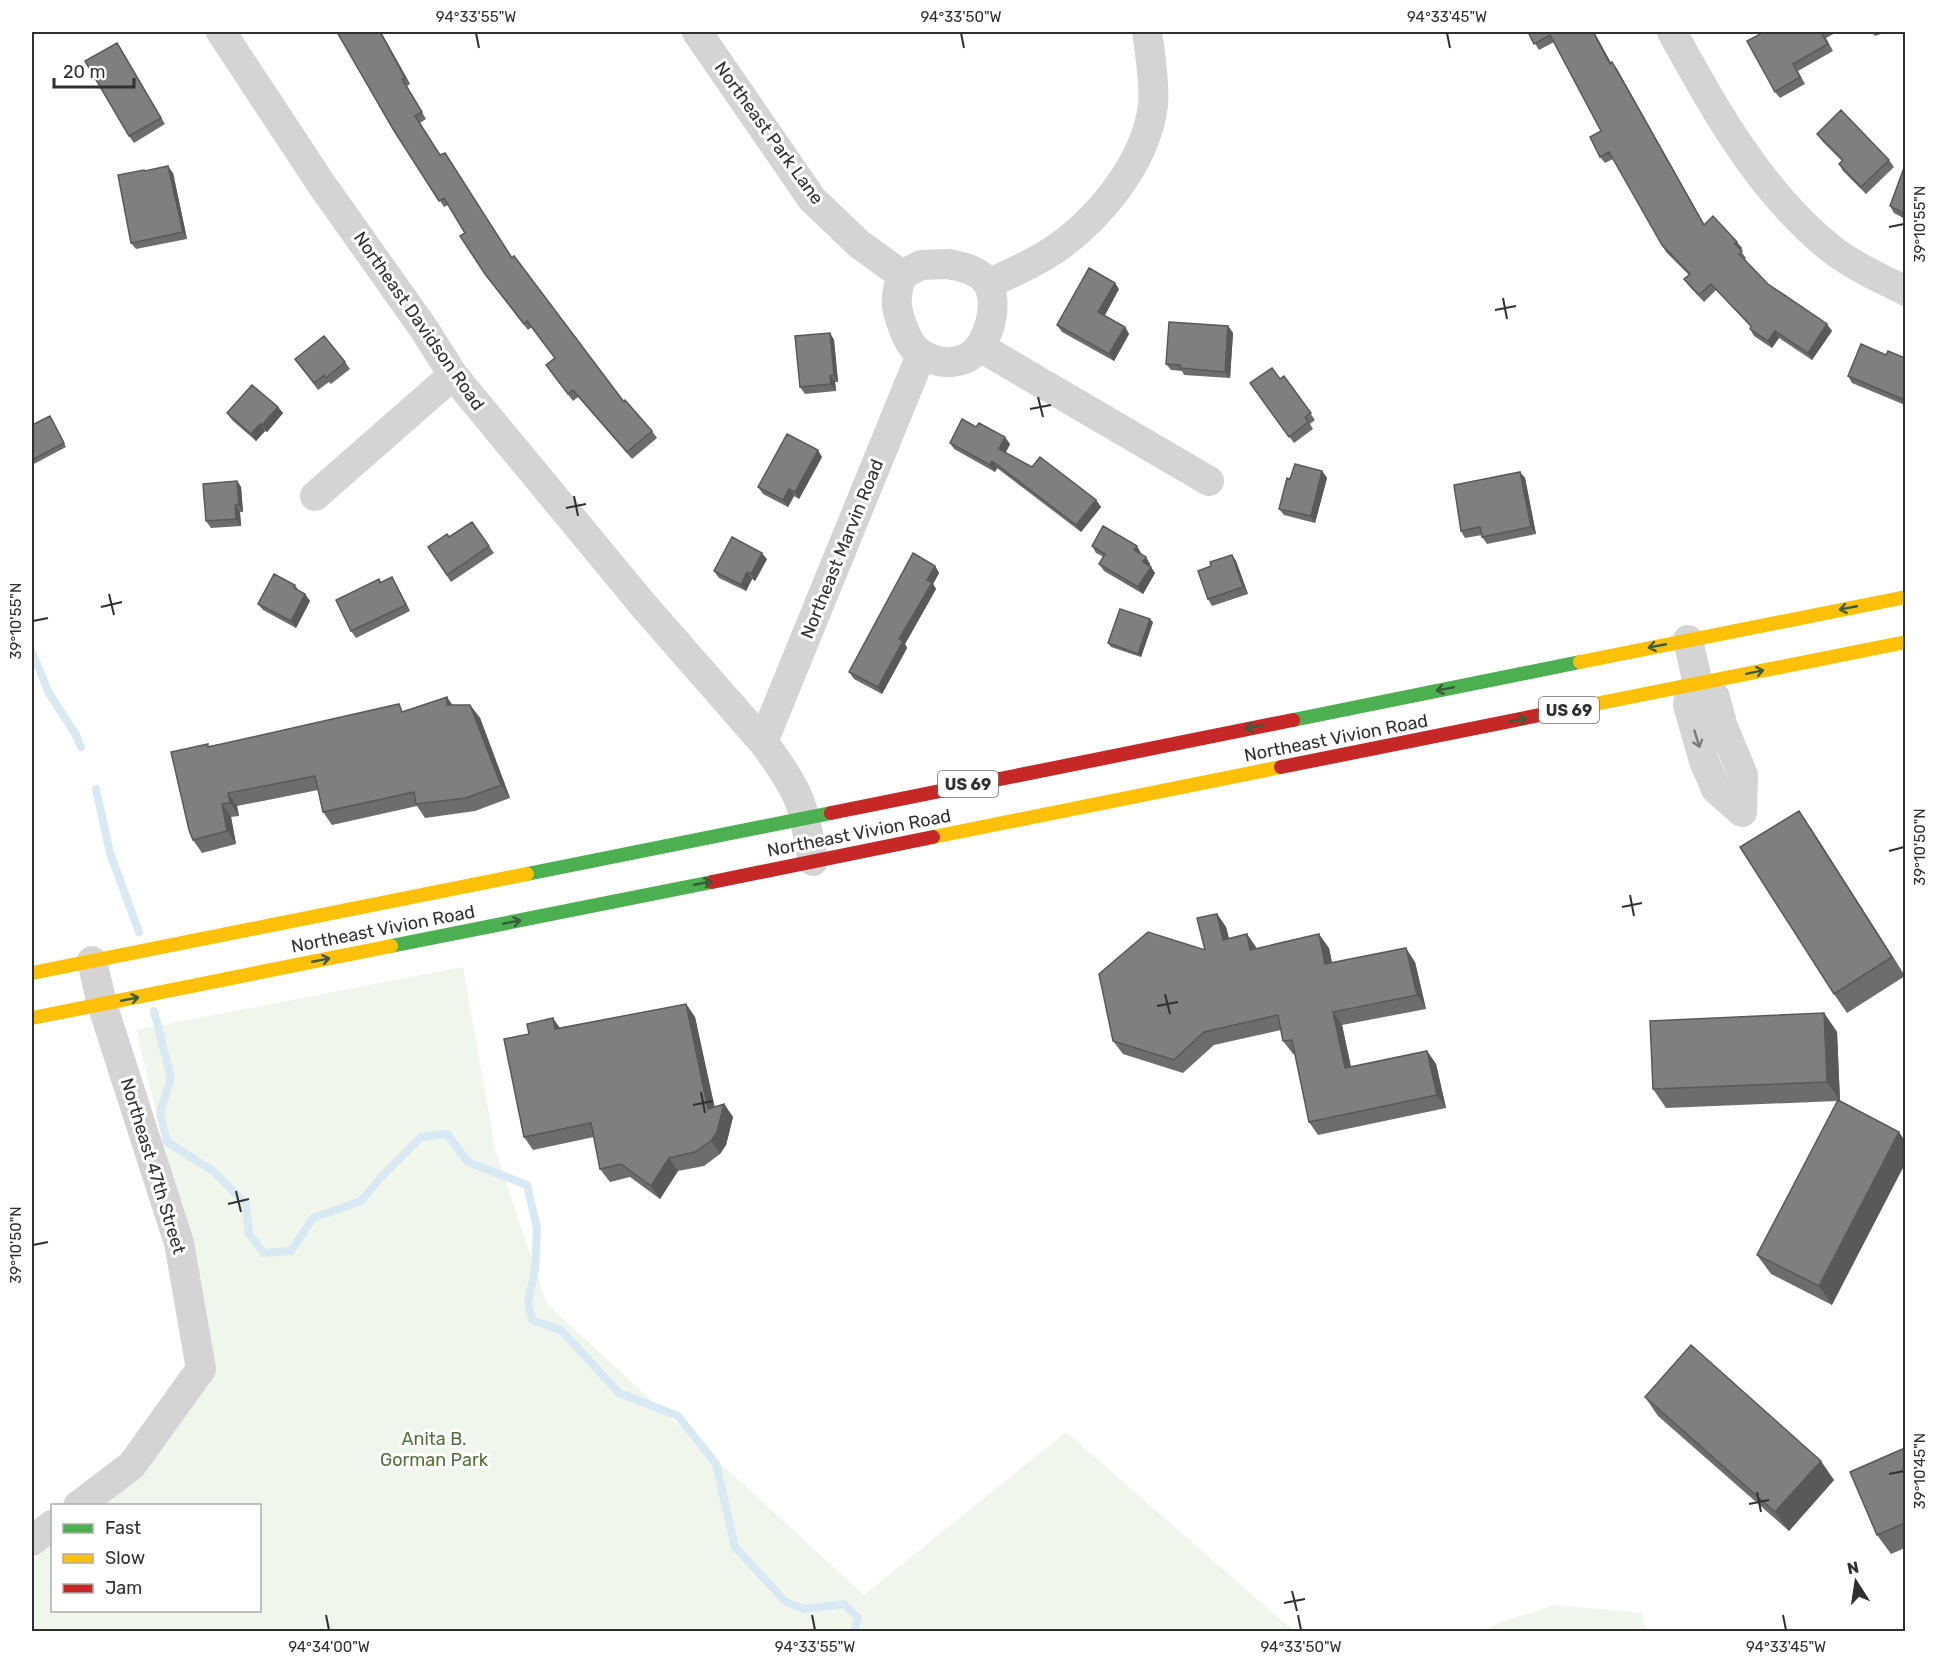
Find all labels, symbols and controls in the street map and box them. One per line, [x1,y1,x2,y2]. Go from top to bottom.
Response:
text: 94°33'55"W [436,8,516,26]
text: 94°33'50"W [920,8,1002,26]
text: 94°33'45"W [1407,8,1487,26]
scale bar [54,51,134,89]
street label: Northeast Park Lane [710,57,828,209]
text: 20 m [63,61,105,83]
text: 39°10'55"N [1911,186,1929,262]
street label: Northeast Davidson Road [349,227,489,415]
street label: Northeast Marvin Road [796,456,888,642]
text: 39°10'55"N [7,583,25,659]
one-way arrow [1839,603,1858,614]
one-way arrow [1648,641,1667,652]
one-way arrow [1745,666,1764,677]
one-way arrow [1436,684,1455,695]
road number: US 69 [1539,697,1599,723]
street label: Northeast Vivion Road [1242,709,1430,767]
one-way arrow [1507,714,1527,725]
one-way arrow [1245,722,1264,733]
one-way arrow [1692,729,1703,748]
road number: US 69 [938,771,998,797]
street label: Northeast Vivion Road [765,804,953,862]
text: 39°10'50"N [1911,808,1929,886]
one-way arrow [693,877,713,888]
street label: Northeast Vivion Road [289,900,477,958]
one-way arrow [502,916,522,927]
one-way arrow [311,954,330,965]
one-way arrow [120,993,139,1004]
street label: Northeast 47th Street [116,1075,190,1257]
text: 39°10'50"N [7,1206,25,1284]
park label: Anita B. Gorman Park [380,1428,489,1471]
text: 39°10'45"N [1911,1433,1929,1509]
legend [51,1504,261,1612]
text: Fast [105,1517,141,1539]
text: Slow [105,1547,145,1569]
north arrow [1826,1552,1886,1612]
text: N [1845,1557,1861,1578]
text: Jam [105,1577,142,1599]
text: 94°34'00"W [288,1638,370,1656]
text: 94°33'55"W [775,1638,855,1656]
text: 94°33'50"W [1260,1638,1342,1656]
text: 94°33'45"W [1746,1638,1826,1656]

